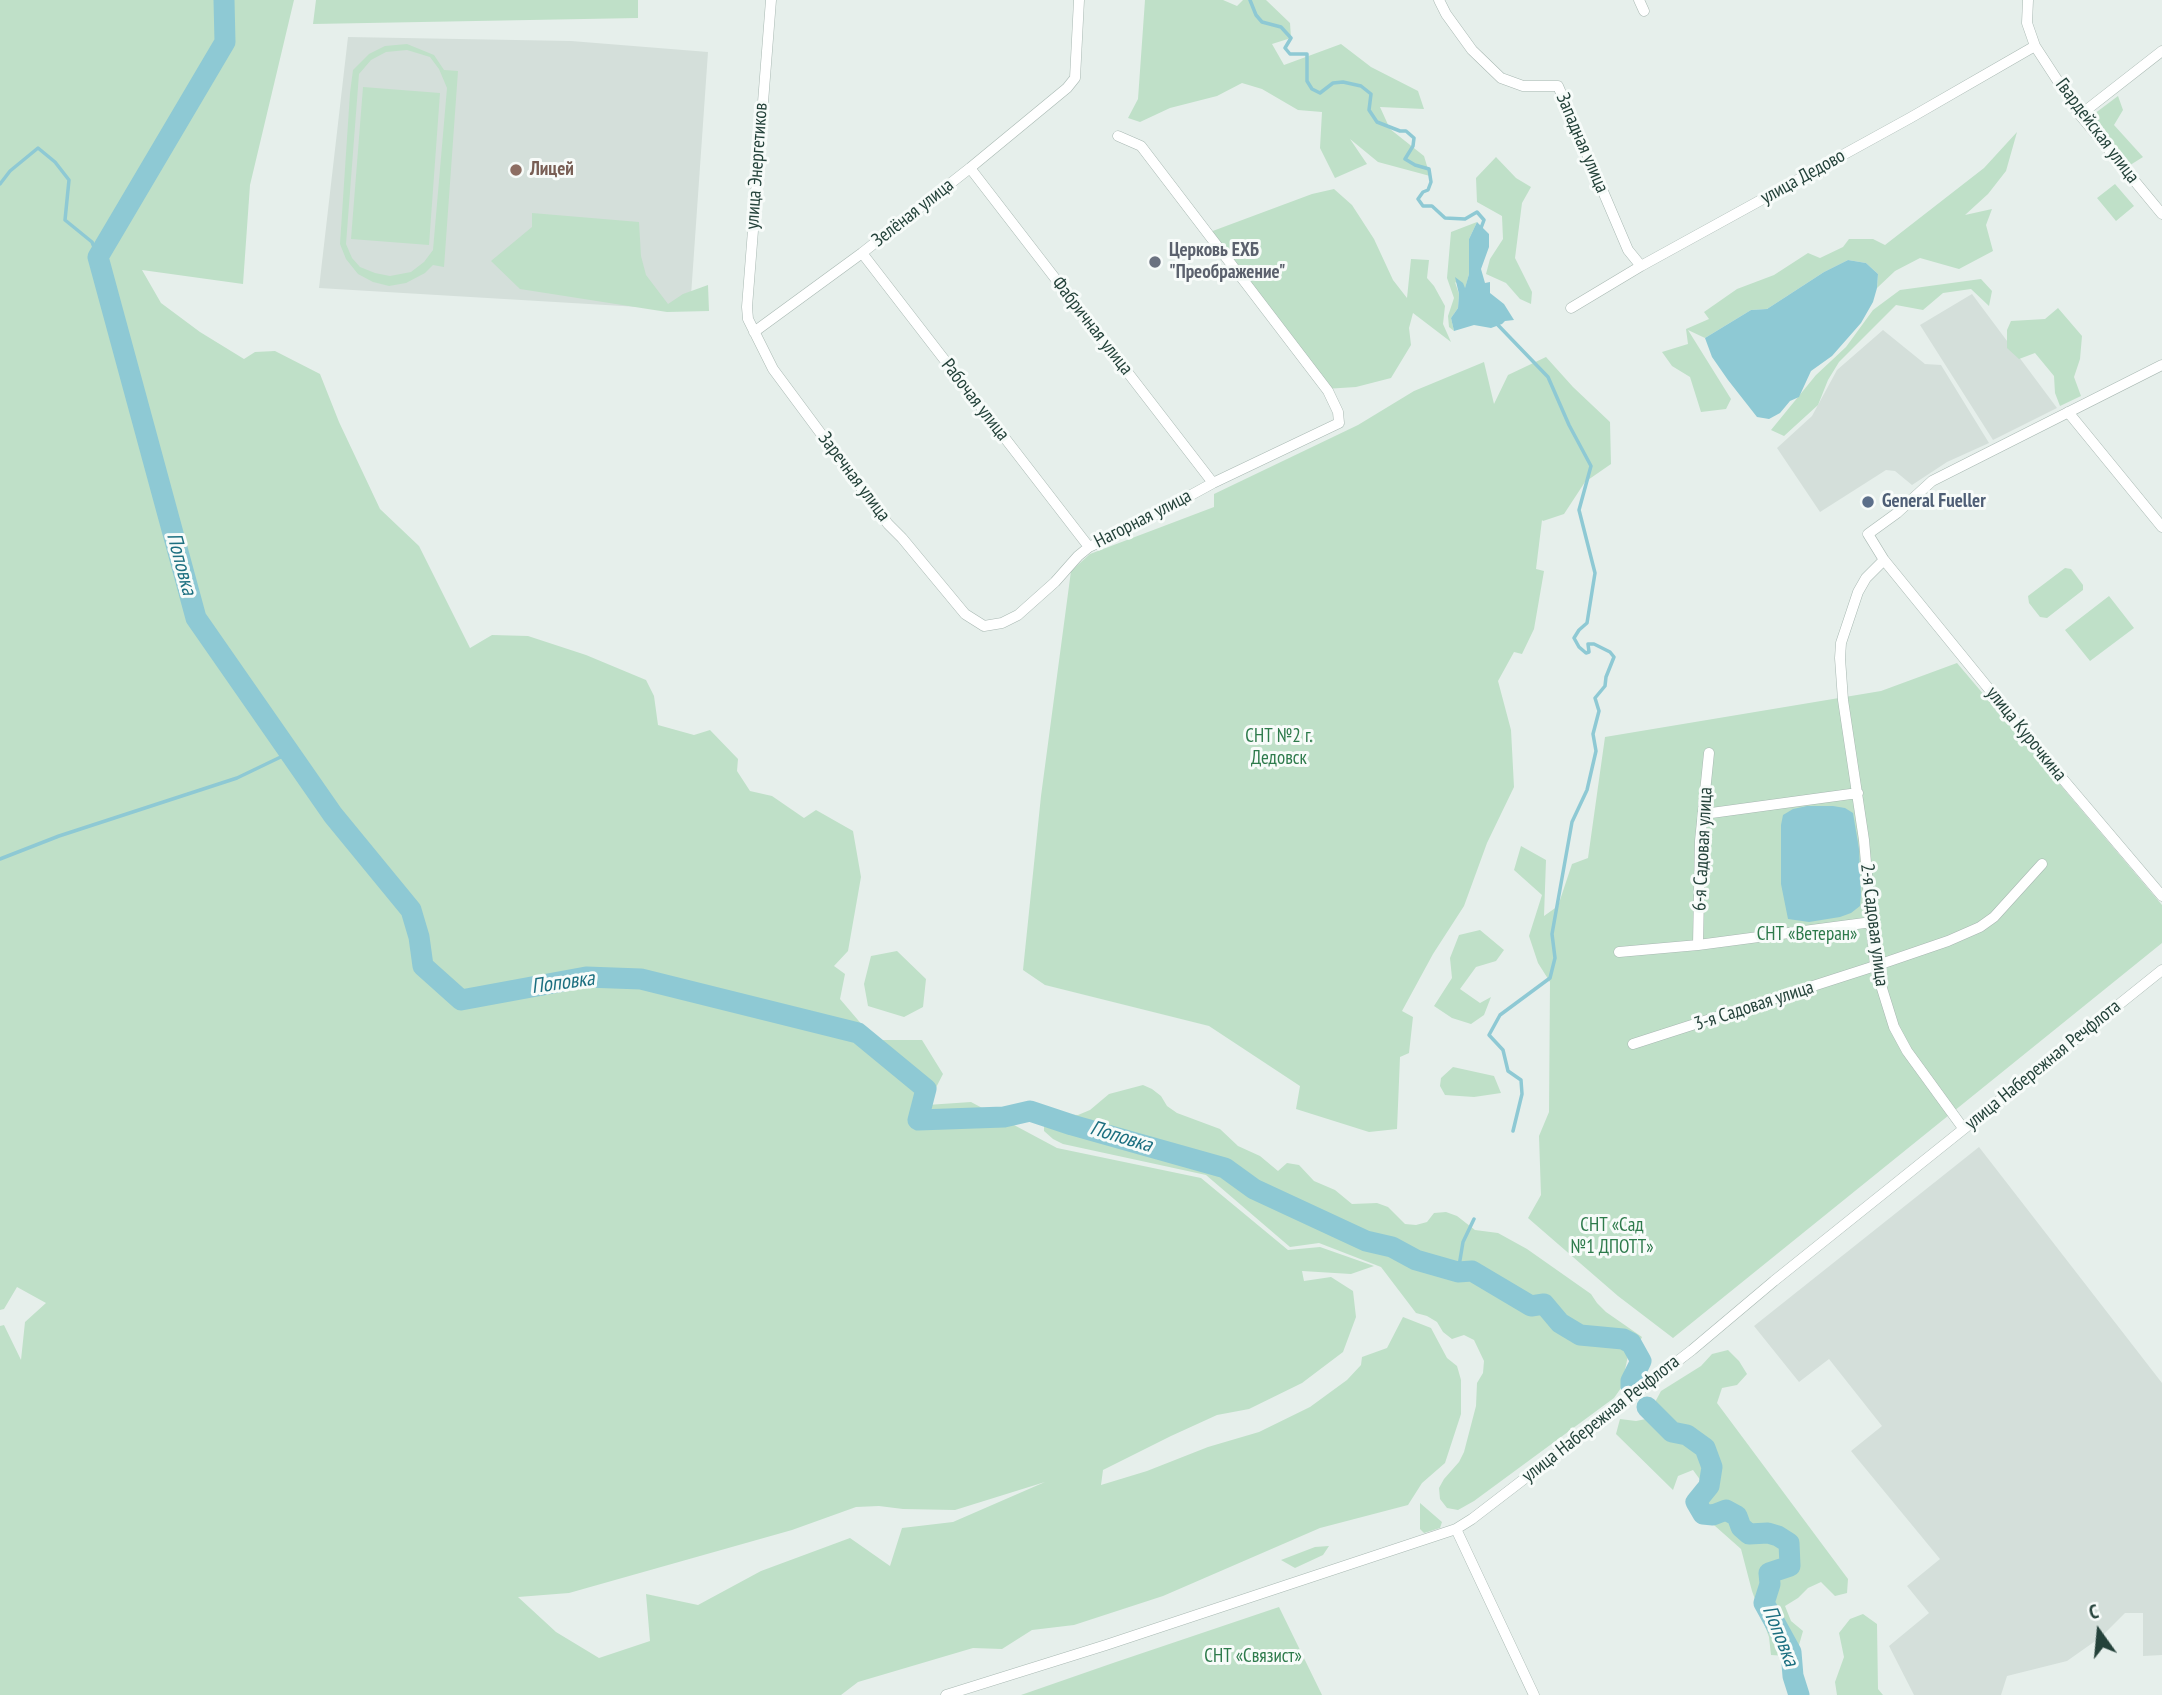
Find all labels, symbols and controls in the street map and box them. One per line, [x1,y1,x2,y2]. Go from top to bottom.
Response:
street label: Гвардейская улица [2050,74,2144,188]
street label: Западная улица [1551,90,1613,196]
street label: улица Энергетиков [741,102,773,230]
street label: улица Дедово [1757,145,1849,209]
place label: Лицей [530,159,574,181]
marker: Лицей [508,162,524,178]
street label: Зелёная улица [868,174,958,252]
place label: Церковь ЕХБ "Преображение" [1169,240,1285,284]
marker: Церковь ЕХБ "Преображение" [1147,254,1163,270]
street label: Фабричная улица [1047,272,1137,380]
street label: Рабочая улица [936,355,1014,445]
street label: Заречная улица [813,428,895,526]
street label: Нагорная улица [1091,485,1195,553]
place label: General Fueller [1882,491,1986,513]
marker: General Fueller [1860,494,1876,510]
water label: Поповка [161,530,201,598]
street label: улица Курочкина [1981,682,2071,786]
park label: СНТ №2 г. Дедовск [1245,726,1313,770]
street label: 6-я Садовая улица [1688,787,1718,911]
street label: 2-я Садовая улица [1855,862,1893,988]
park label: СНТ «Ветеран» [1757,924,1857,946]
water label: Поповка [530,966,596,1000]
street label: 3-я Садовая улица [1692,976,1816,1036]
street label: улица Набережная Речфлота [1961,995,2125,1135]
water label: Поповка [1087,1116,1155,1158]
park label: СНТ «Сад №1 ДПОТТ» [1571,1215,1653,1259]
street label: улица Набережная Речфлота [1518,1350,1684,1488]
north arrow [2064,1597,2134,1667]
text: С [2086,1599,2101,1624]
water label: Поповка [1756,1602,1804,1670]
park label: СНТ «Связист» [1204,1646,1302,1668]

